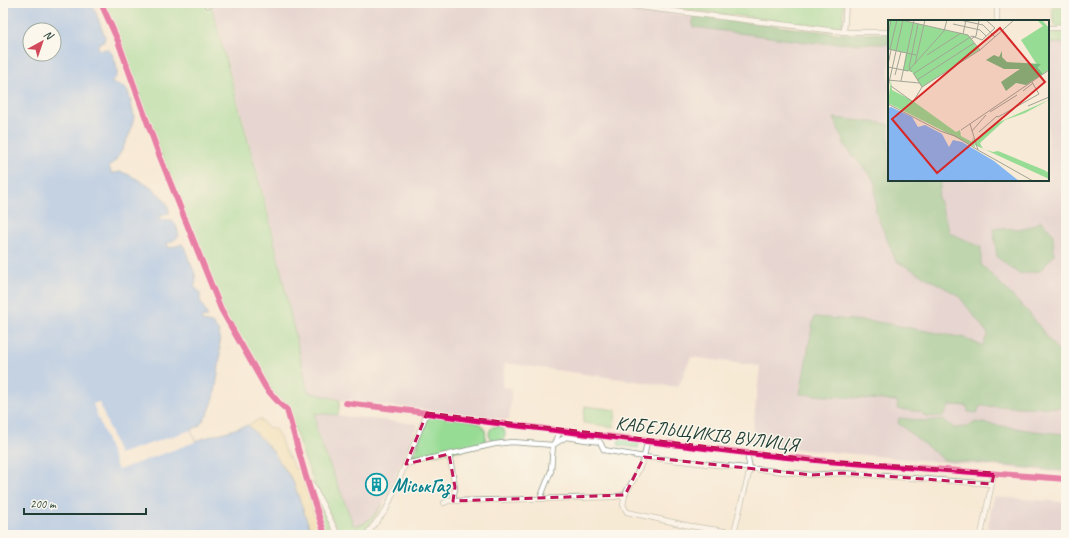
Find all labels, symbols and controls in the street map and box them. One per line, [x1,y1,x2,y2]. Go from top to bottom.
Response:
inset map [888,20,1049,181]
north arrow [22,22,62,62]
text: N [41,27,57,43]
street label: КАБЕЛЬЩИКІВ ВУЛИЦЯ [614,411,802,457]
building icon: МіськГаз [364,472,390,498]
place label: МіськГаз [392,474,452,499]
scale bar [24,490,146,516]
text: 200 m [30,496,57,512]

